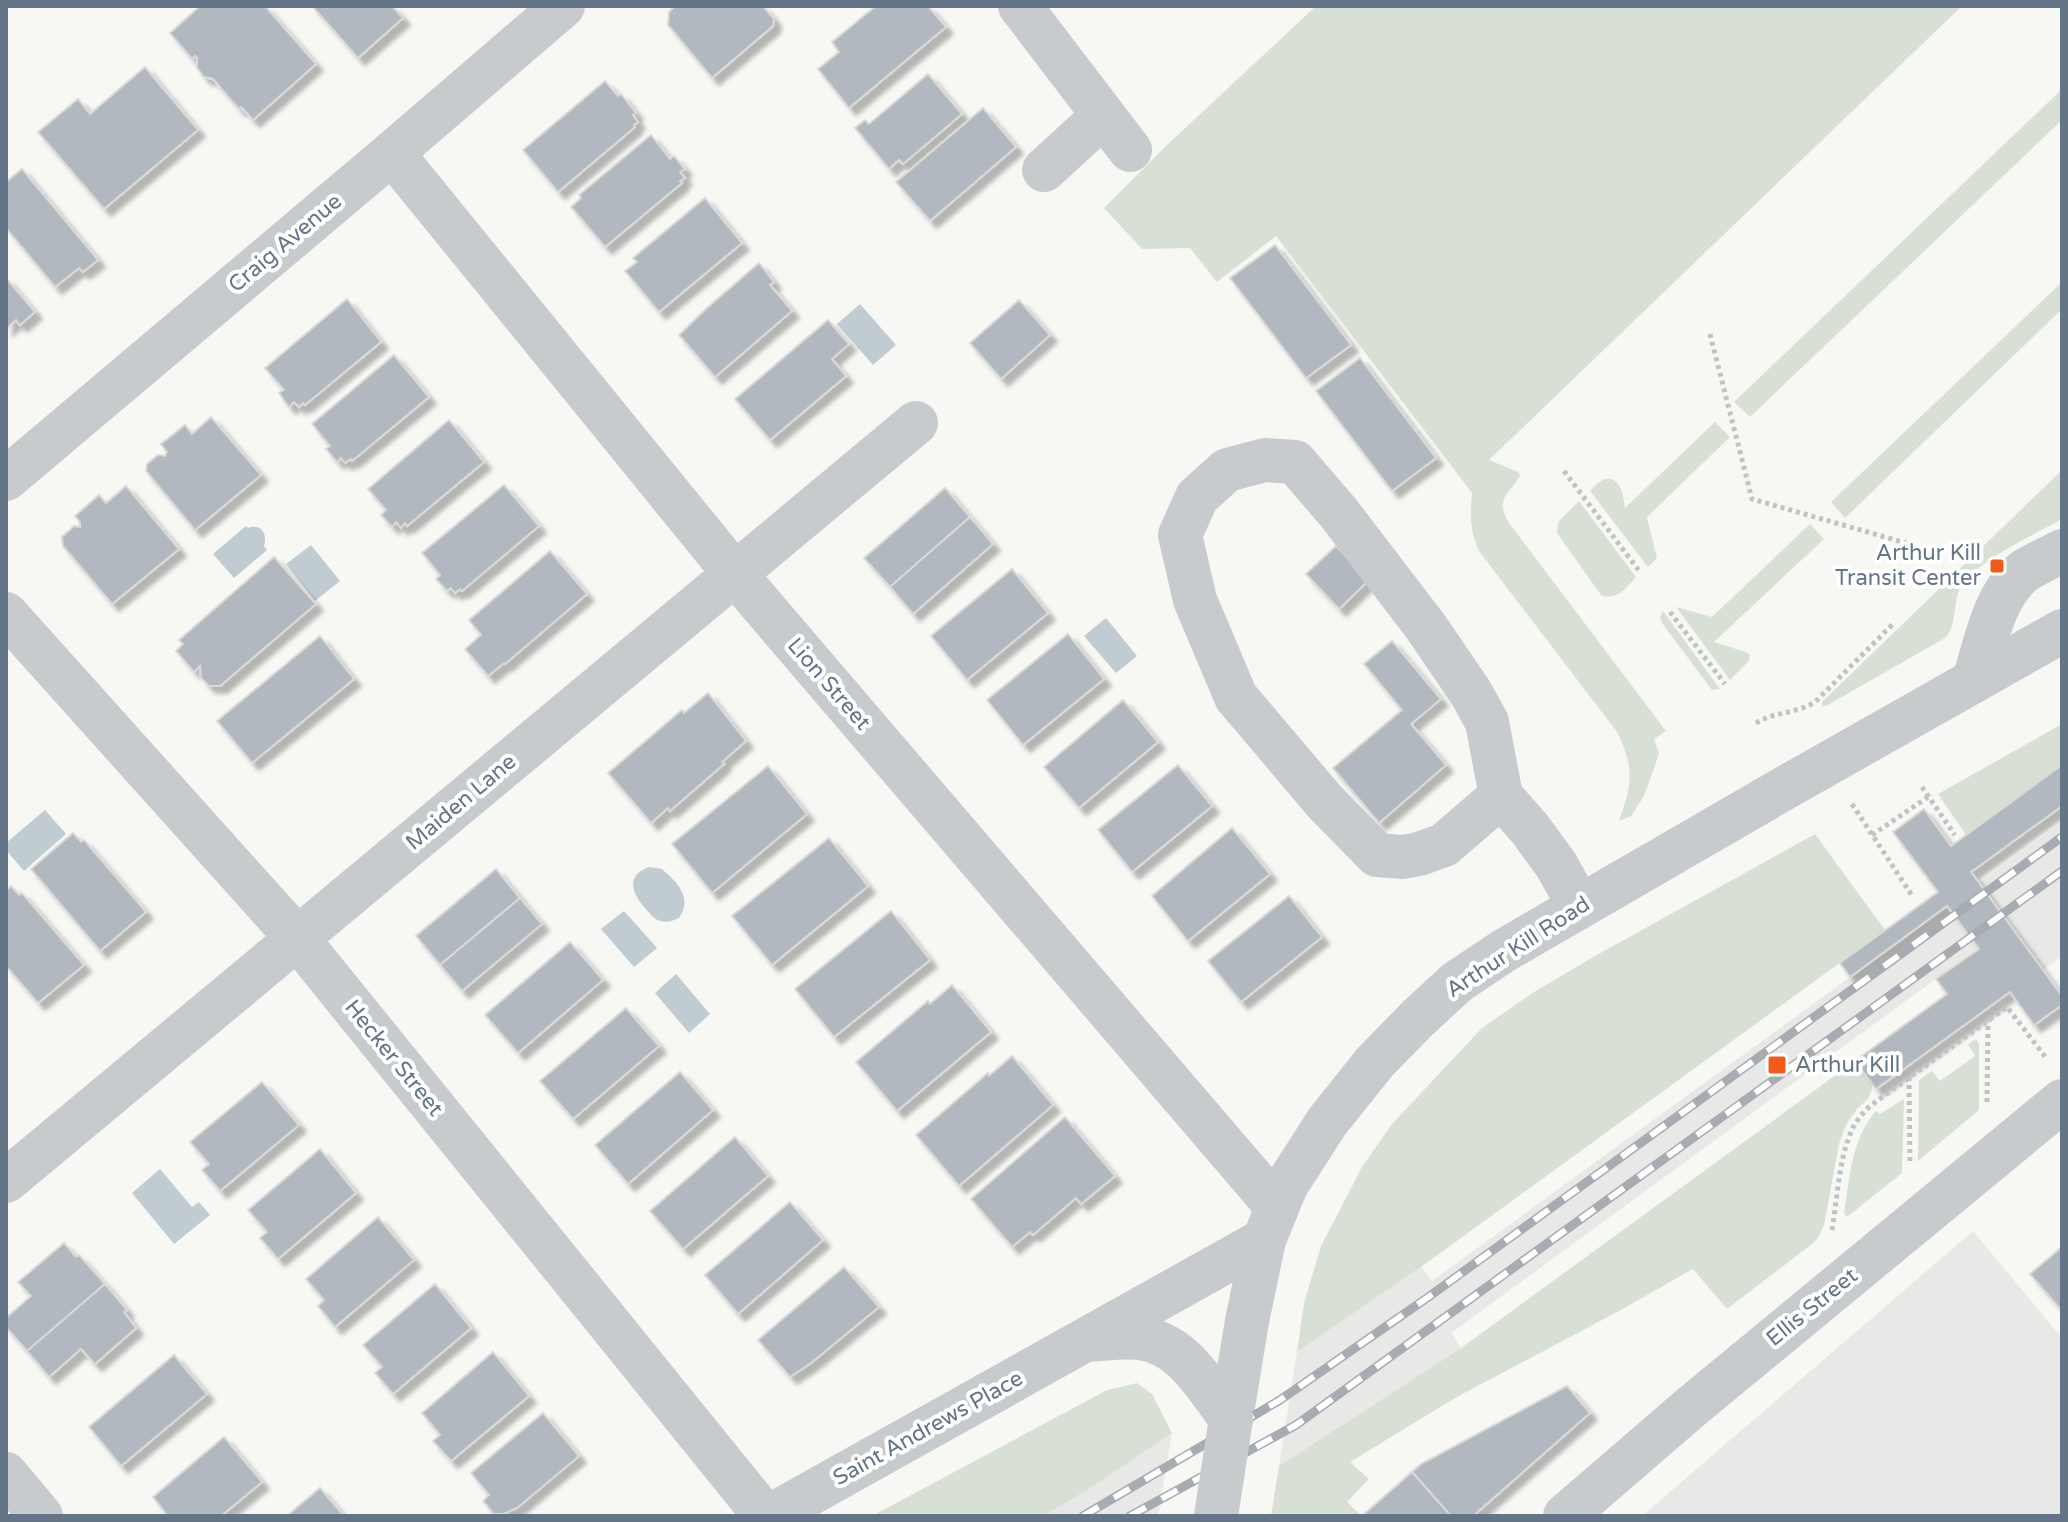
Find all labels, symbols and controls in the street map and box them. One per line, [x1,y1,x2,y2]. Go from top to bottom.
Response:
street label: Craig Avenue [223,188,347,298]
place label: Arthur Kill Transit Center [1835,540,1982,591]
marker: Arthur Kill Transit Center [1988,557,2006,575]
street label: Lion Street [782,633,876,735]
street label: Maiden Lane [401,749,521,855]
street label: Arthur Kill Road [1441,891,1595,1003]
street label: Hecker Street [339,995,449,1121]
place label: Arthur Kill [1795,1052,1900,1078]
marker: Arthur Kill [1766,1054,1788,1076]
street label: Ellis Street [1761,1262,1863,1352]
street label: Saint Andrews Place [829,1365,1027,1491]

